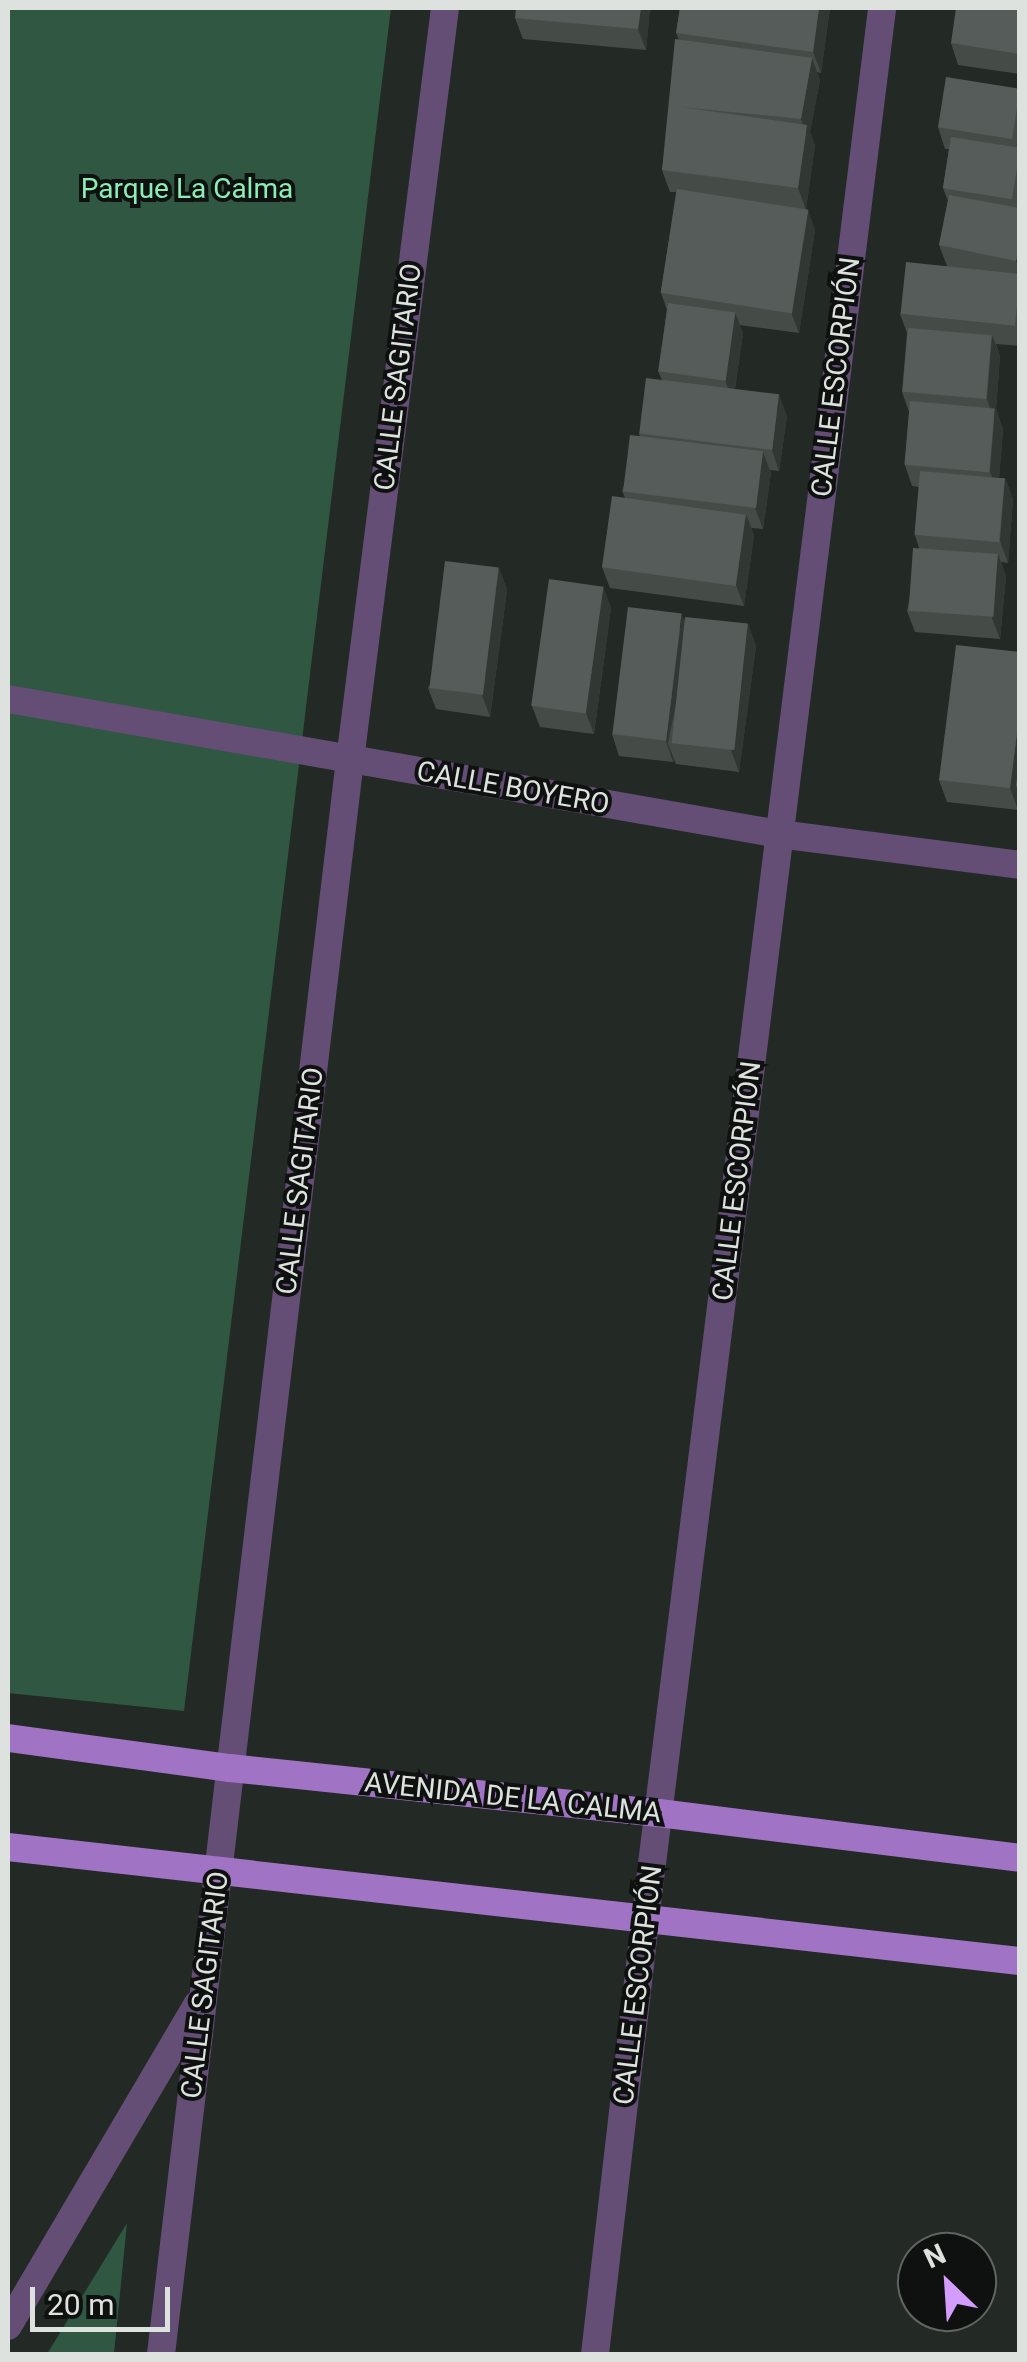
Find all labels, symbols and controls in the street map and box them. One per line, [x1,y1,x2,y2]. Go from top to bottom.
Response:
park label: Parque La Calma [81,172,293,206]
street label: CALLE ESCORPIÓN [805,255,867,499]
street label: CALLE SAGITARIO [367,262,429,492]
street label: CALLE BOYERO [414,755,612,821]
street label: CALLE ESCORPIÓN [706,1059,768,1303]
street label: CALLE SAGITARIO [269,1066,331,1296]
street label: AVENIDA DE LA CALMA [363,1766,663,1830]
street label: CALLE ESCORPIÓN [607,1863,669,2107]
street label: CALLE SAGITARIO [174,1870,236,2100]
north arrow [897,2232,997,2332]
text: N [919,2237,951,2275]
scale bar [35,2267,175,2329]
text: 20 m [47,2287,114,2322]

